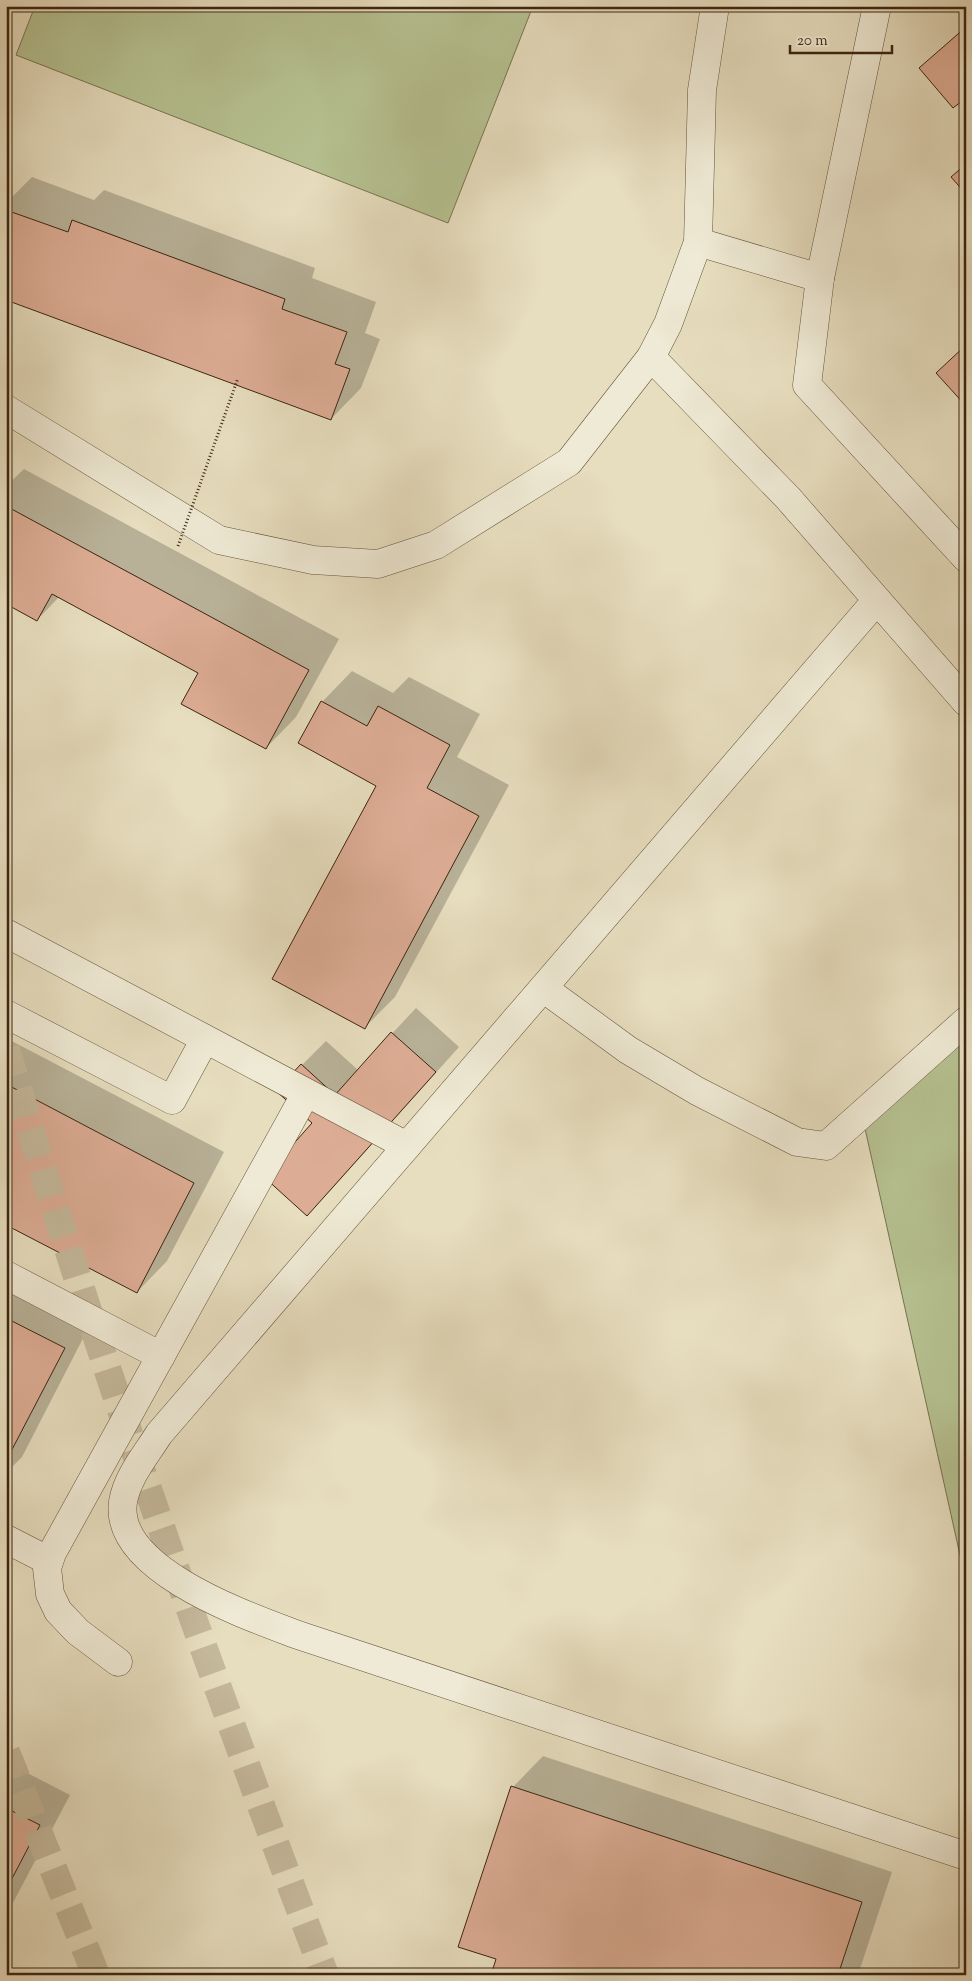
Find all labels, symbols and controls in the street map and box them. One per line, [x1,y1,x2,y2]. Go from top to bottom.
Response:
scale bar [790,22,892,54]
text: 20 m [797,31,828,52]

